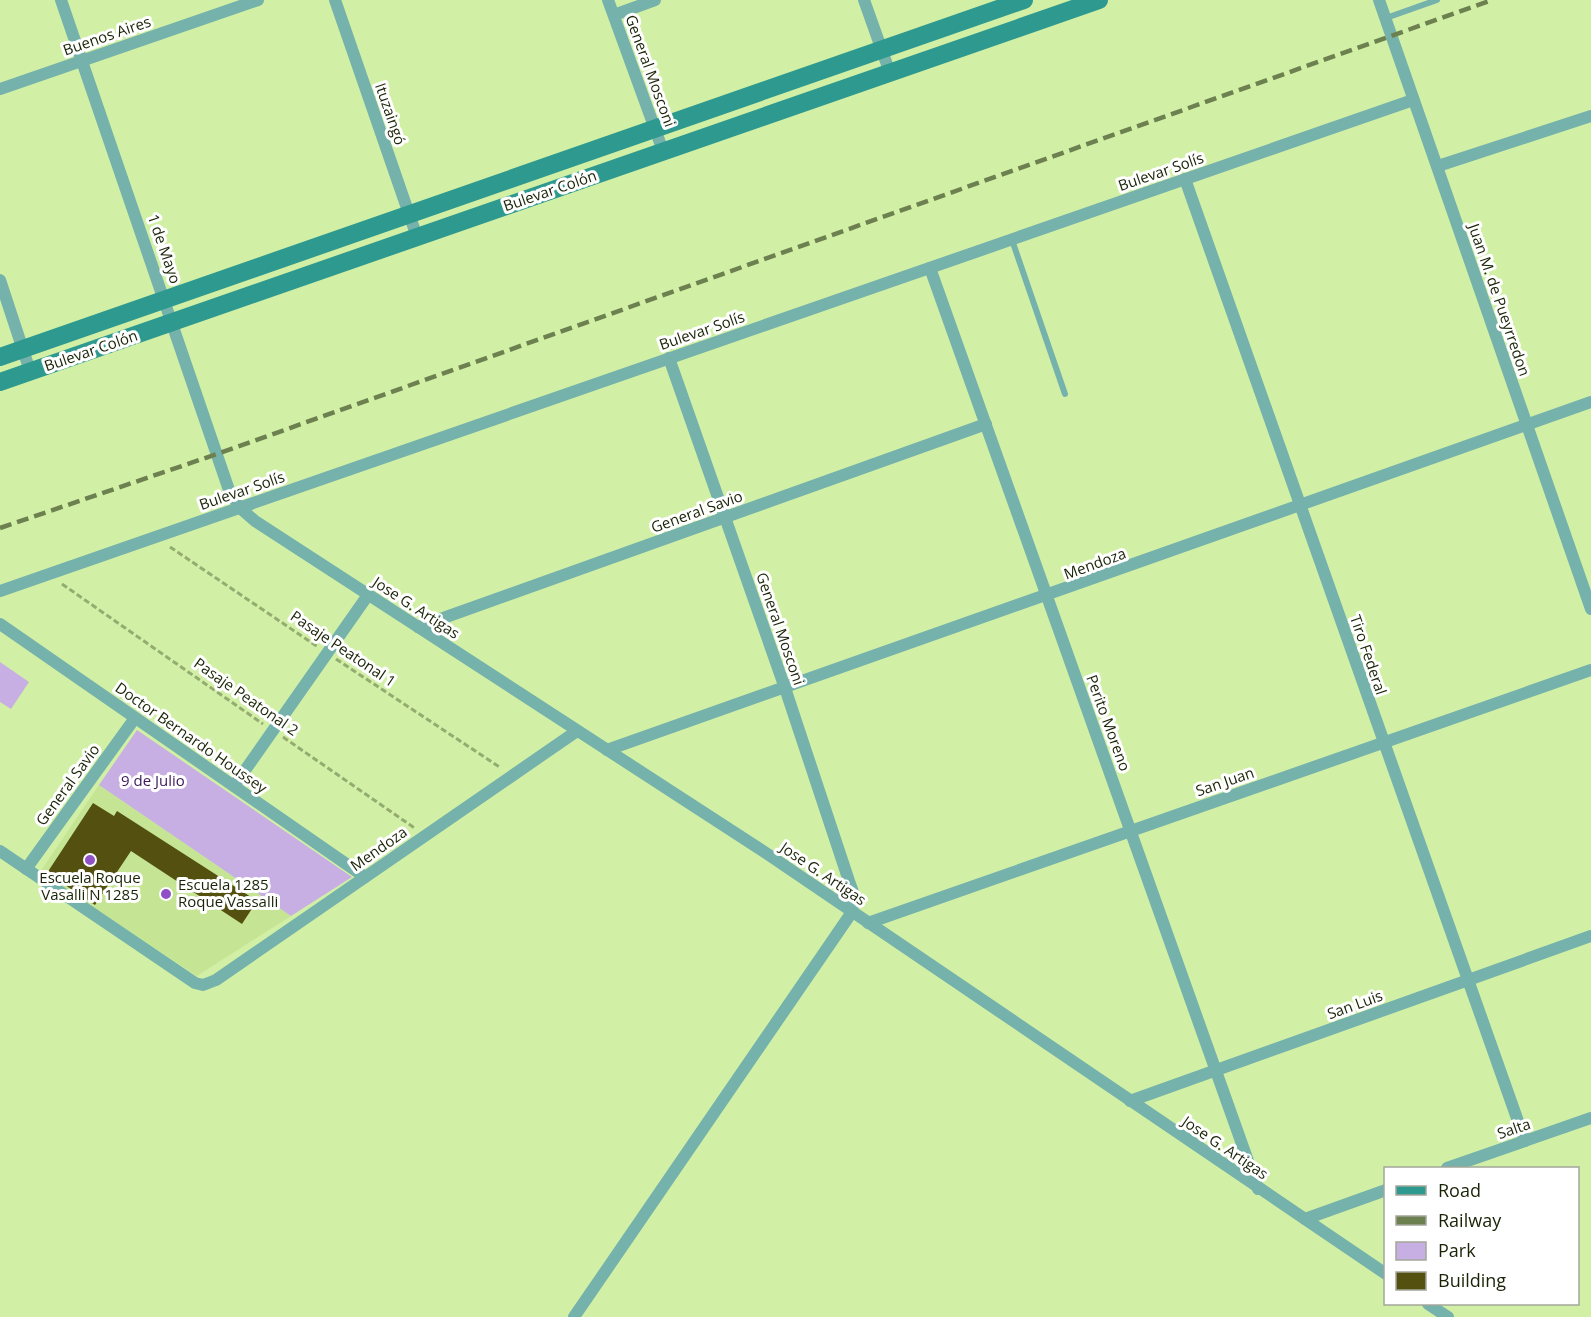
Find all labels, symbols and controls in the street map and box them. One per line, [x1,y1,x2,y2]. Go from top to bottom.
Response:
street label: Buenos Aires [60,11,153,59]
street label: General Mosconi [621,12,681,130]
street label: Ituzaingó [371,80,411,147]
street label: Bulevar Solís [1115,147,1206,195]
street label: Bulevar Colón [500,165,599,215]
street label: 1 de Mayo [144,211,186,286]
street label: Juan M. de Pueyrredon [1464,219,1535,378]
street label: Bulevar Solís [656,306,747,354]
street label: Bulevar Colón [41,325,140,375]
street label: Bulevar Solís [196,466,287,514]
street label: General Savio [648,485,745,537]
street label: Mendoza [1061,543,1128,584]
street label: General Mosconi [752,570,810,688]
street label: Jose G. Artigas [368,571,464,643]
street label: Pasaje Peatonal 1 [287,606,400,691]
street label: Tiro Federal [1346,612,1392,697]
street label: Pasaje Peatonal 2 [190,653,303,740]
street label: Perito Moreno [1082,672,1136,773]
street label: Doctor Bernardo Houssey [112,677,272,798]
street label: General Savio [31,740,103,829]
street label: San Juan [1193,762,1256,800]
park label: 9 de Julio [121,770,185,790]
street label: Mendoza [346,821,411,875]
street label: Jose G. Artigas [775,836,870,909]
marker: Escuela Roque Vasalli N 1285 [83,853,97,867]
place label: Escuela Roque Vasalli N 1285 [39,867,141,904]
place label: Escuela 1285 Roque Vassalli [178,874,278,911]
marker: Escuela 1285 Roque Vassalli [159,887,173,901]
street label: San Luis [1324,985,1385,1023]
street label: Jose G. Artigas [1177,1110,1272,1183]
street label: Salta [1494,1113,1533,1143]
legend [1384,1167,1579,1305]
text: Road [1438,1178,1481,1202]
text: Railway [1438,1208,1502,1232]
text: Park [1438,1238,1476,1262]
text: Building [1438,1268,1506,1292]

